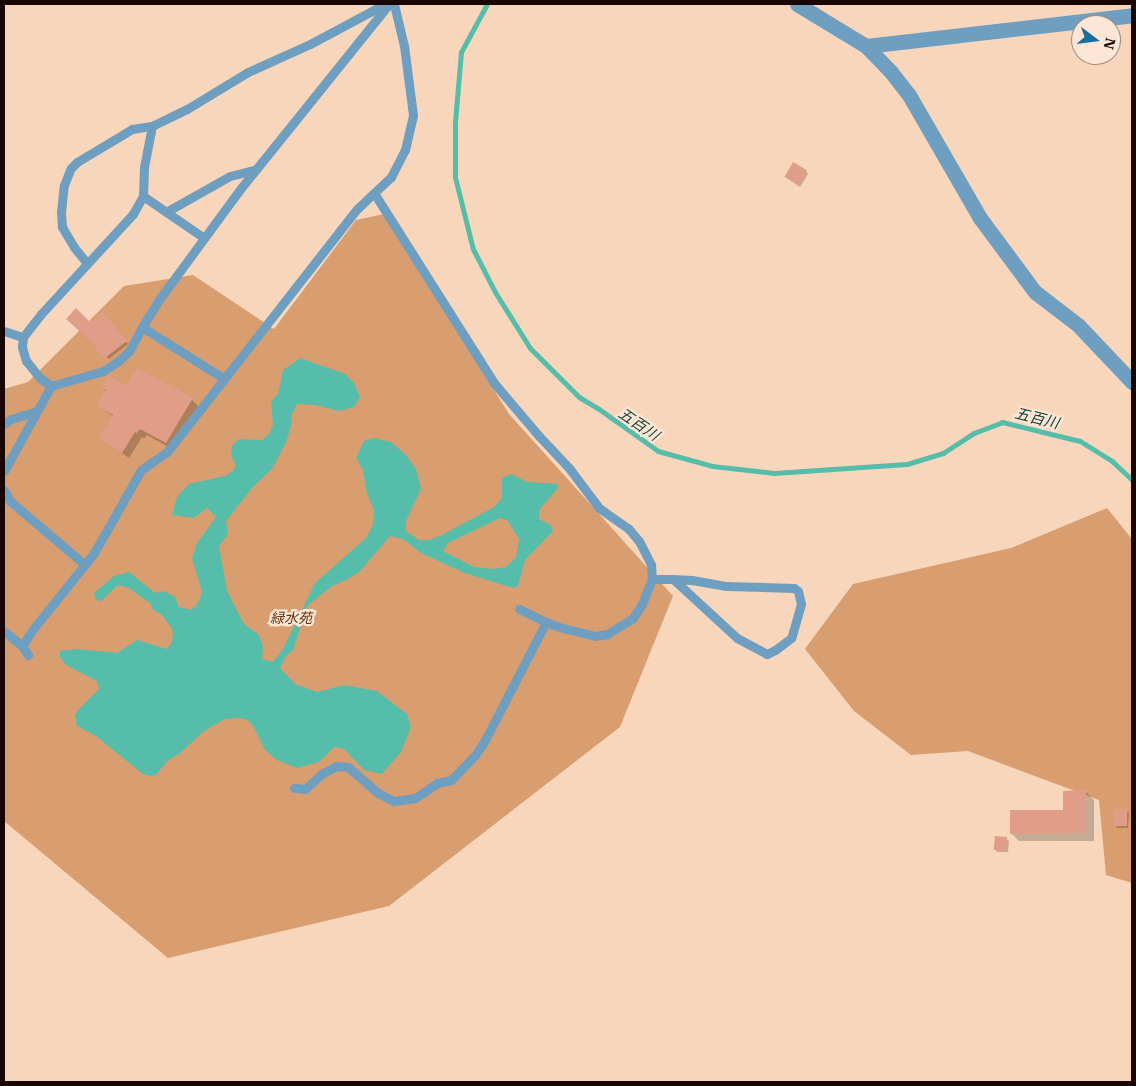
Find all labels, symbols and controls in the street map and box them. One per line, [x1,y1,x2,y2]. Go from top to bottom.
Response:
north arrow [1071,15,1121,65]
text: N [1099,36,1120,51]
water label: 五百川 [615,404,663,444]
water label: 五百川 [1013,404,1061,432]
park label: 緑水苑 [270,610,312,626]

